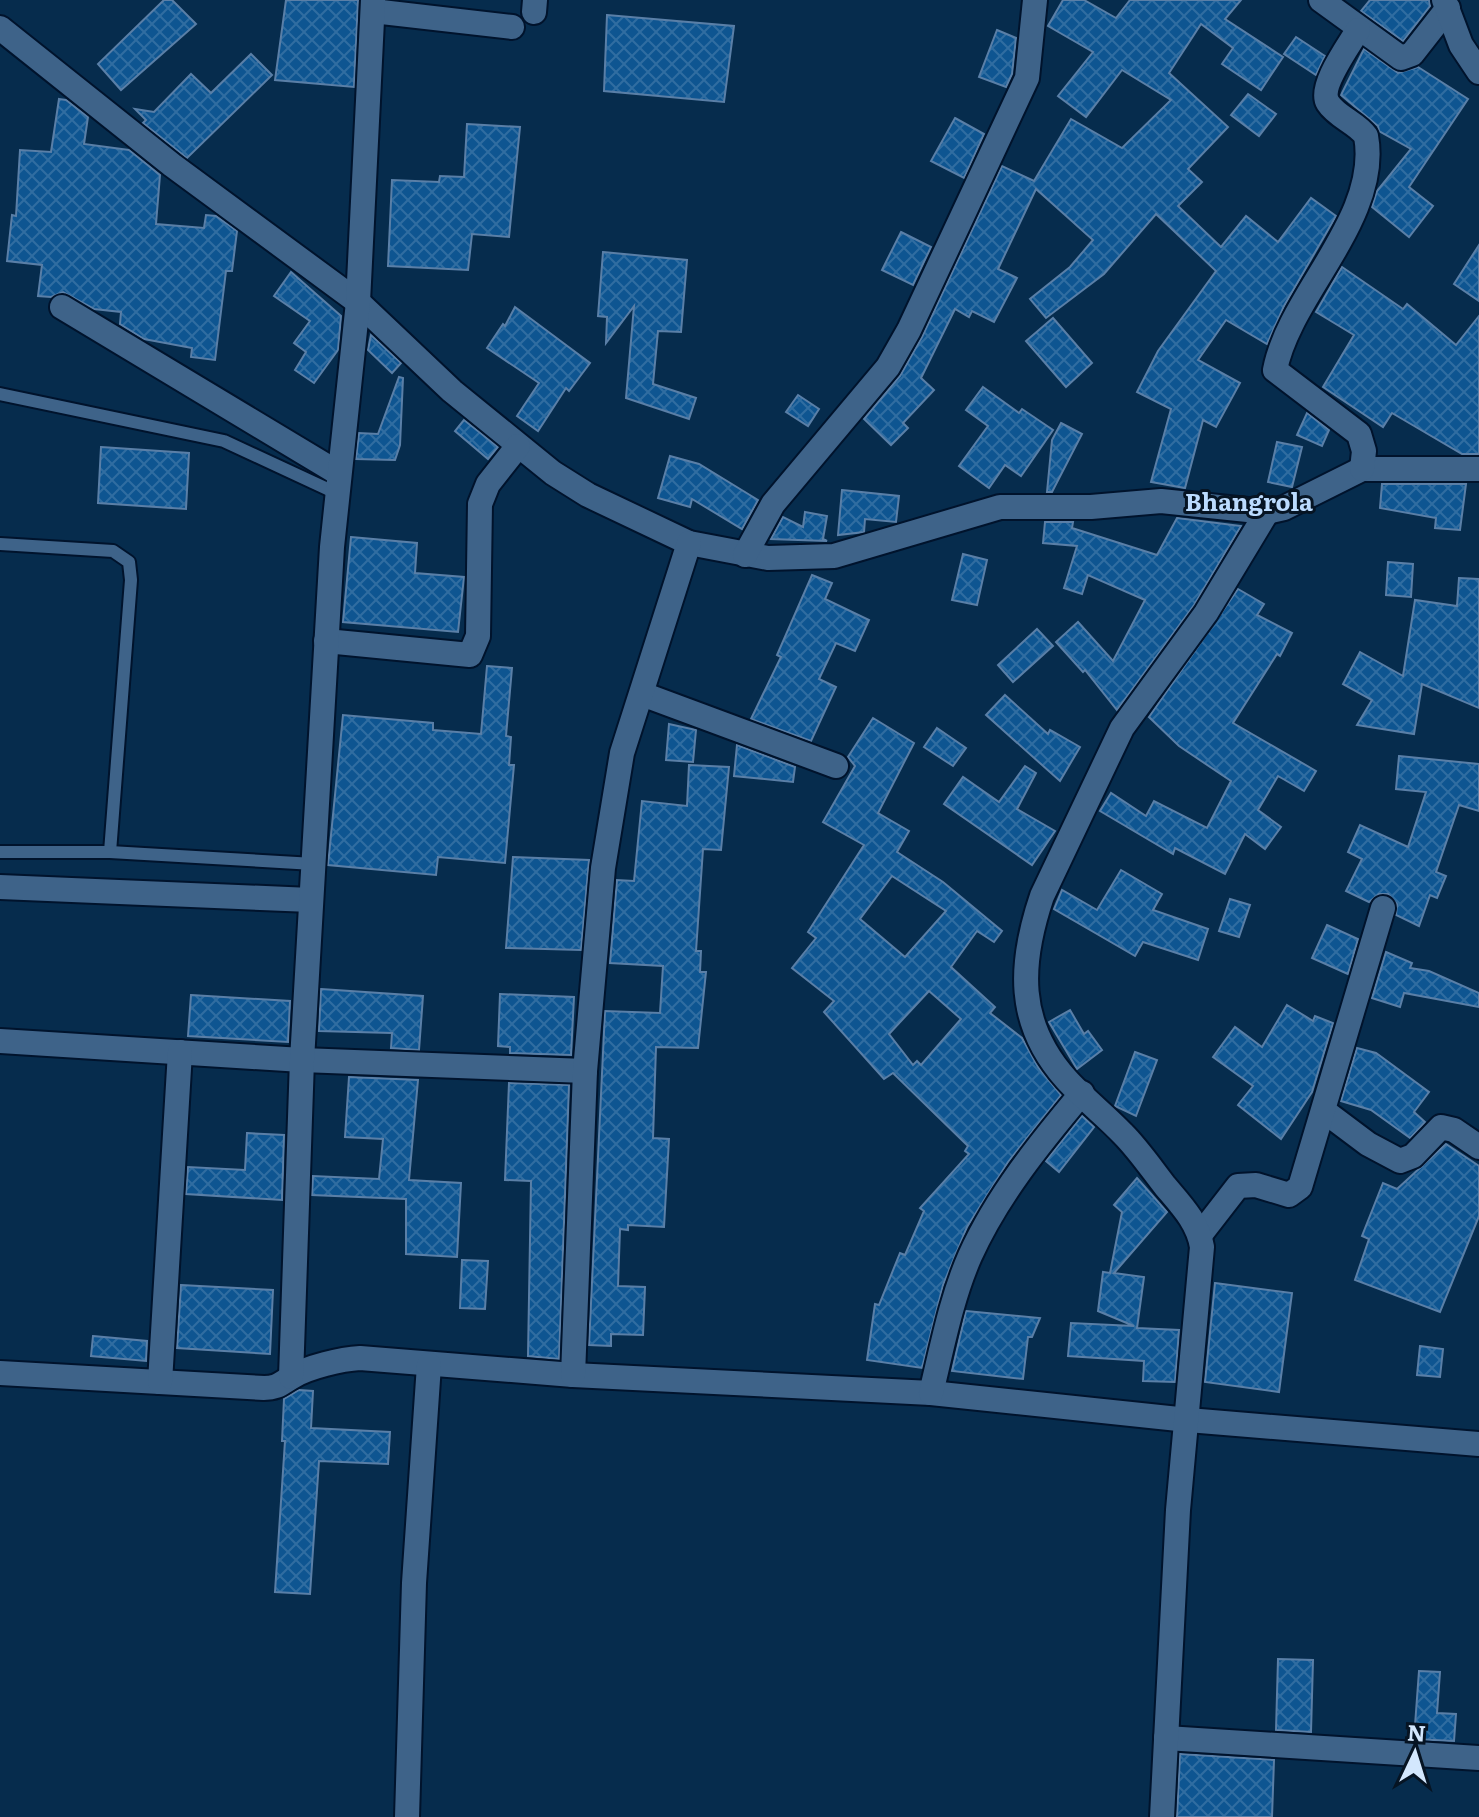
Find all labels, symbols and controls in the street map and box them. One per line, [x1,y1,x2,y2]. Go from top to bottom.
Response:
district label: Bhangrola [1185,483,1313,518]
north arrow [1375,1713,1455,1793]
text: N [1406,1714,1427,1749]

